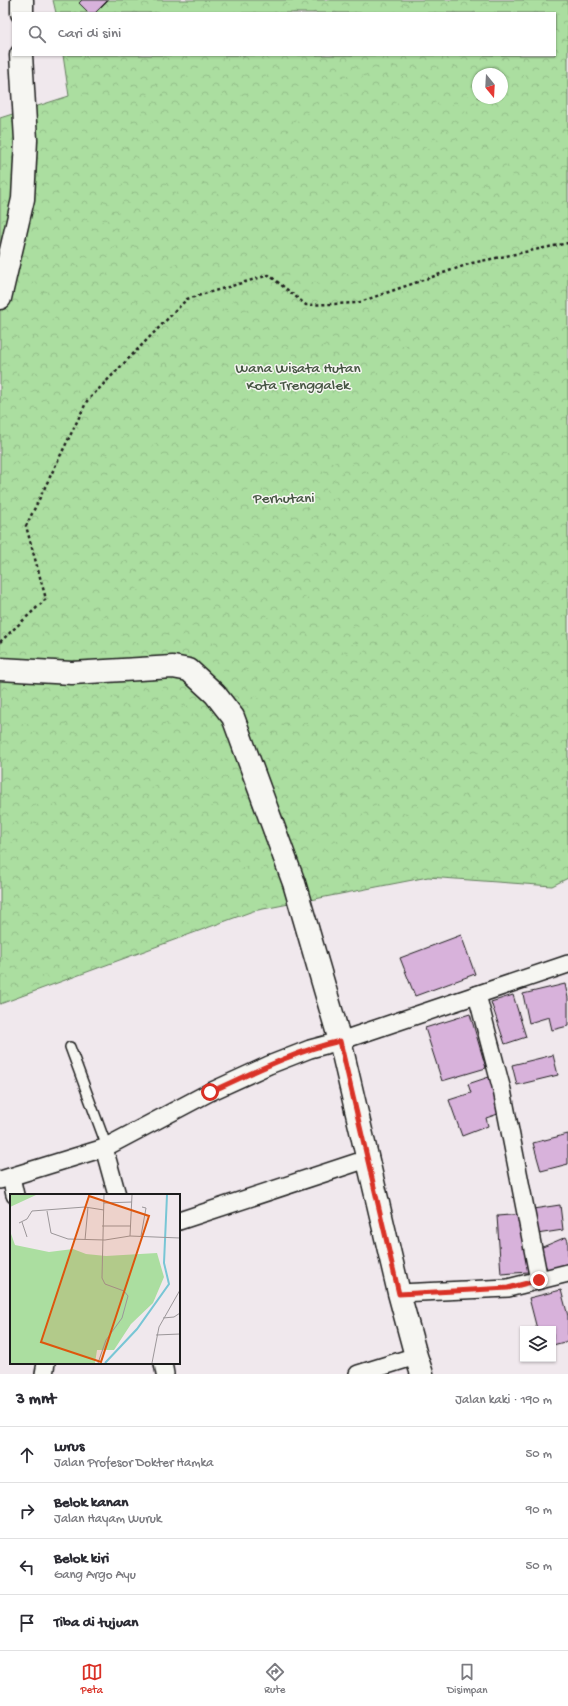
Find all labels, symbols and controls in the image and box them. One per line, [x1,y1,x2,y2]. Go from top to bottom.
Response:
search box [12,12,556,56]
icon: search [26,23,48,45]
text: Cari di sini [58,25,121,43]
north arrow [472,68,508,104]
park label: Wana Wisata Hutan Kota Trenggalek [235,360,361,395]
park label: Perhutani [252,490,315,508]
route start [201,1083,219,1101]
inset map [10,1194,180,1364]
route end [530,1271,548,1289]
map controls [520,1326,556,1362]
button: layers [520,1326,556,1362]
text: 3 mnt [16,1390,56,1410]
text: Jalan kaki · 190 m [455,1393,552,1408]
text: Lurus [54,1438,84,1456]
icon: ahead [16,1444,38,1466]
text: 50 m [525,1447,552,1462]
text: Jalan Profesor Dokter Hamka [54,1456,213,1471]
text: Belok kanan [54,1494,128,1512]
icon: right [16,1500,38,1522]
text: 90 m [526,1503,552,1518]
text: Jalan Hayam Wuruk [54,1512,162,1527]
text: Belok kiri [54,1550,109,1568]
icon: left [16,1556,38,1578]
text: 50 m [525,1559,552,1574]
text: Gang Argo Ayu [54,1568,136,1583]
icon: arrive [16,1612,38,1634]
text: Tiba di tujuan [54,1614,138,1632]
tab: Peta [81,1661,103,1697]
tab: Rute [264,1661,286,1697]
tab: Disimpan [447,1661,487,1697]

